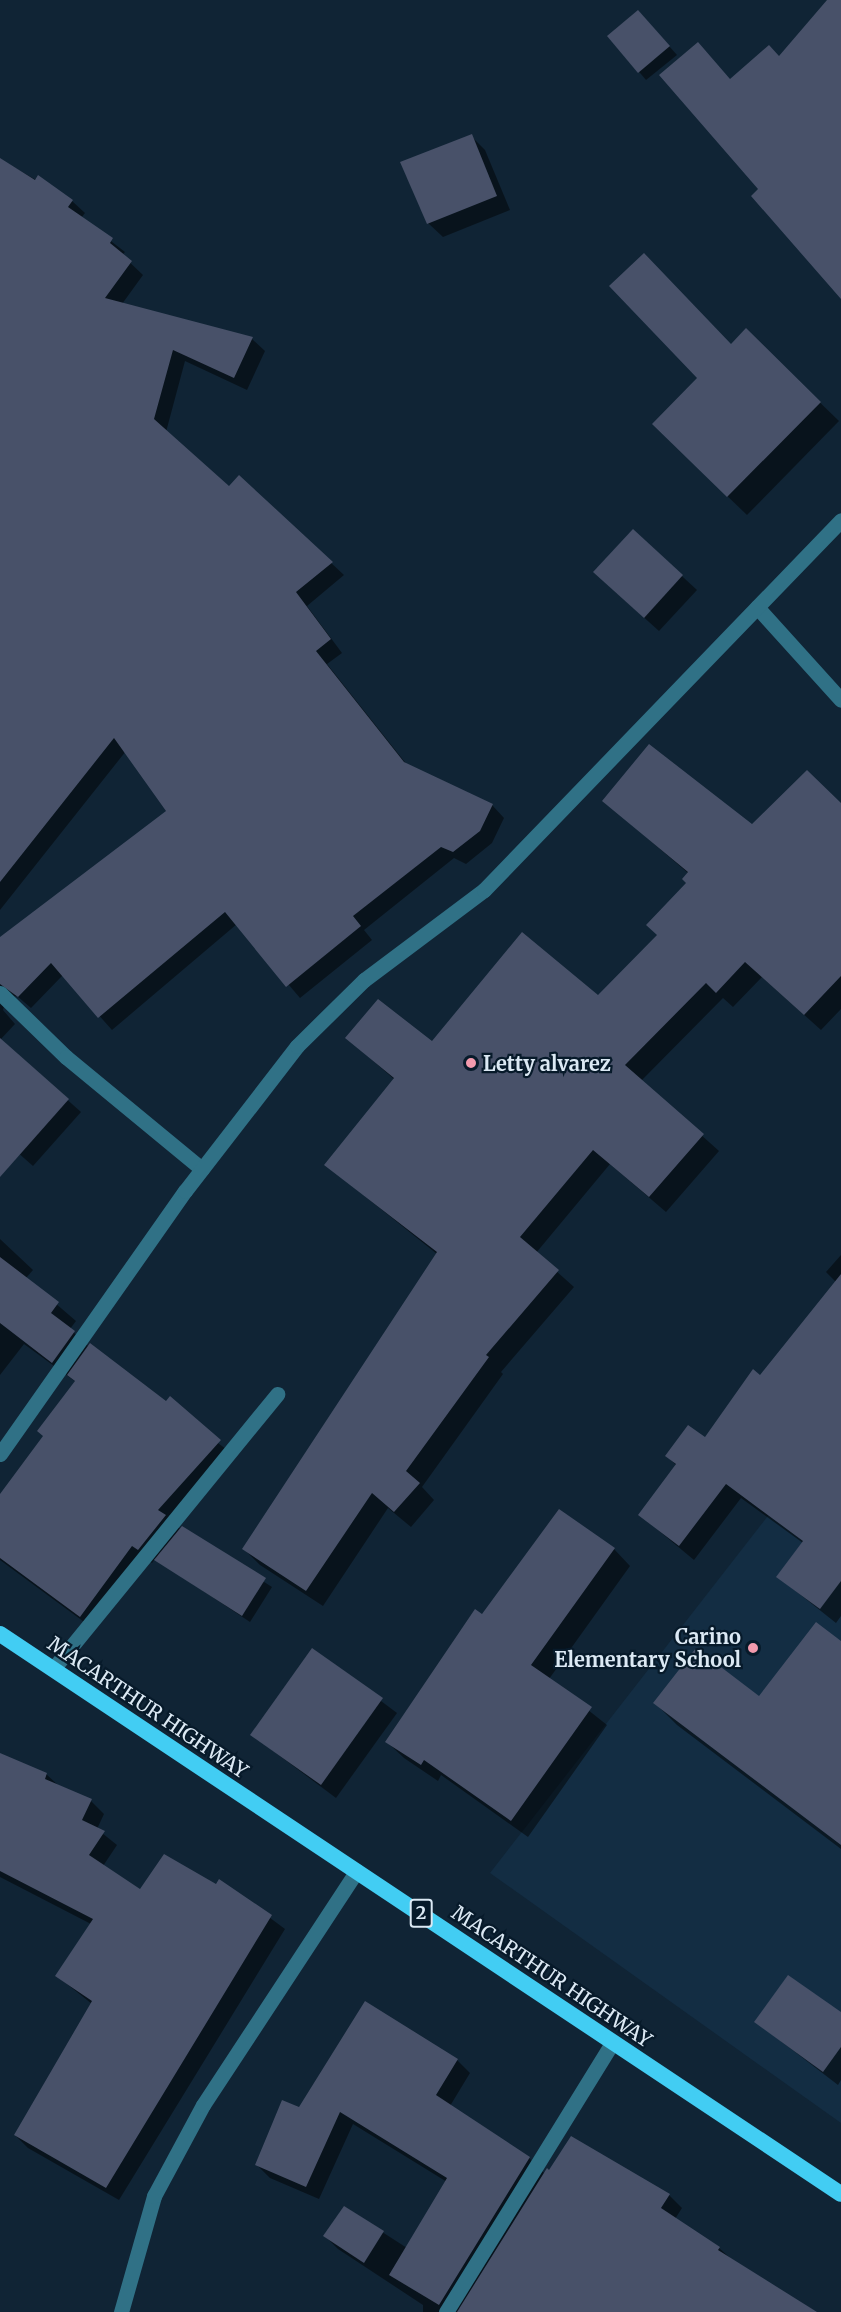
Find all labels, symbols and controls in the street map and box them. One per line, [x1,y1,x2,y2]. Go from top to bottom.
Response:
place label: Letty alvarez [483,1051,611,1075]
marker: Letty alvarez [464,1056,478,1070]
place label: Carino Elementary School [554,1624,741,1671]
street label: MACARTHUR HIGHWAY [43,1631,253,1783]
marker: Carino Elementary School [746,1641,760,1655]
road number: 2 [409,1898,433,1928]
street label: MACARTHUR HIGHWAY [447,1900,657,2052]

